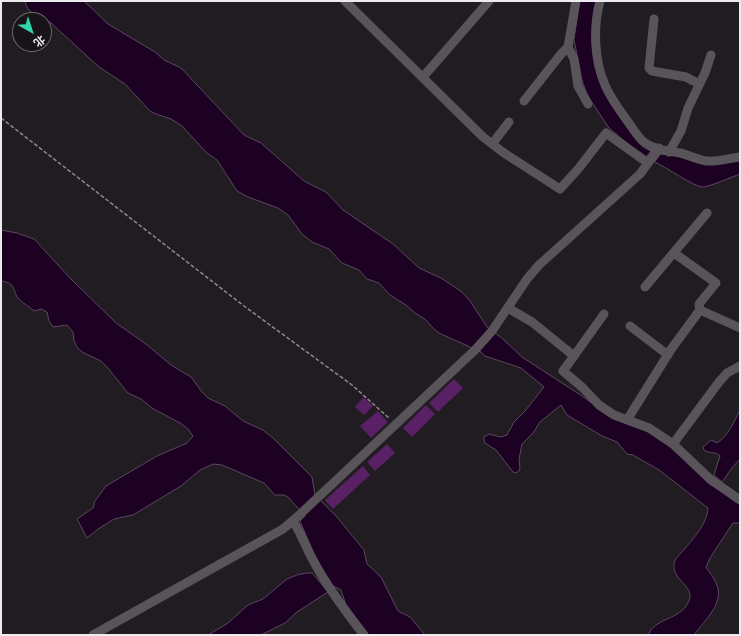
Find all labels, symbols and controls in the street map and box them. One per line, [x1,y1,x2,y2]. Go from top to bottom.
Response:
north arrow [12,12,52,52]
text: 北 [31,32,48,49]

